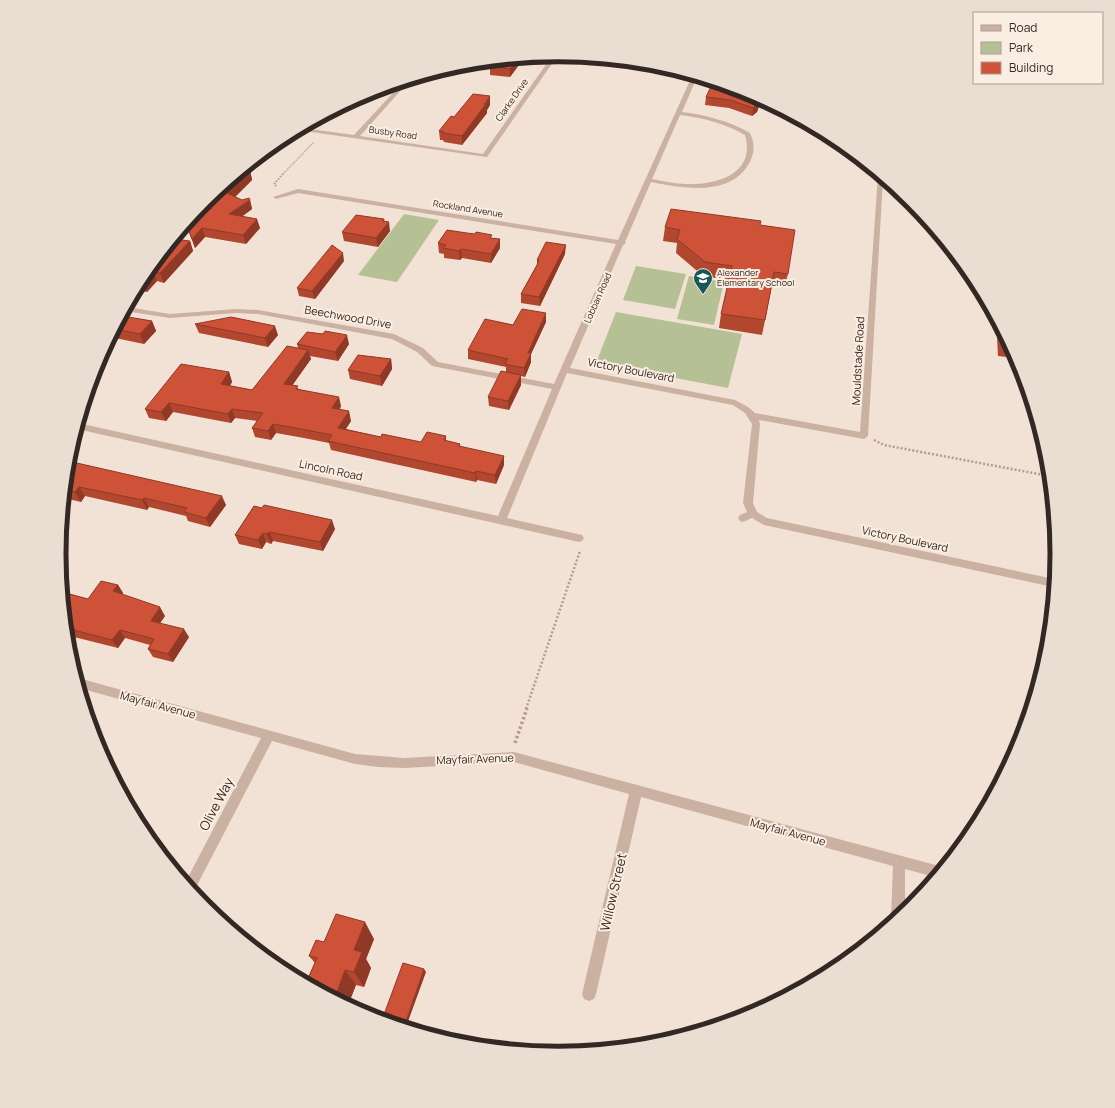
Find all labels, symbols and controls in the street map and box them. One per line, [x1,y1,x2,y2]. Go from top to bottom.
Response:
legend [973,12,1103,84]
text: Road [1009,19,1037,36]
text: Park [1009,39,1034,56]
text: Building [1009,59,1053,76]
street label: Clarke Drive [492,76,531,124]
street label: Busby Road [368,123,418,142]
street label: Rockland Avenue [432,197,504,220]
place label: Alexander Elementary School [717,266,794,289]
school or university icon: Alexander Elementary School [692,267,714,295]
street label: Lobban Road [581,270,614,325]
street label: Beechwood Drive [303,301,393,332]
street label: Mouldstade Road [848,316,867,406]
street label: Victory Boulevard [586,354,676,385]
street label: Lincoln Road [298,455,364,484]
street label: Victory Boulevard [861,522,950,555]
street label: Mayfair Avenue [119,687,198,722]
street label: Mayfair Avenue [436,750,515,767]
street label: Olive Way [195,774,237,834]
street label: Mayfair Avenue [749,814,828,849]
street label: Willow Street [595,851,631,933]

